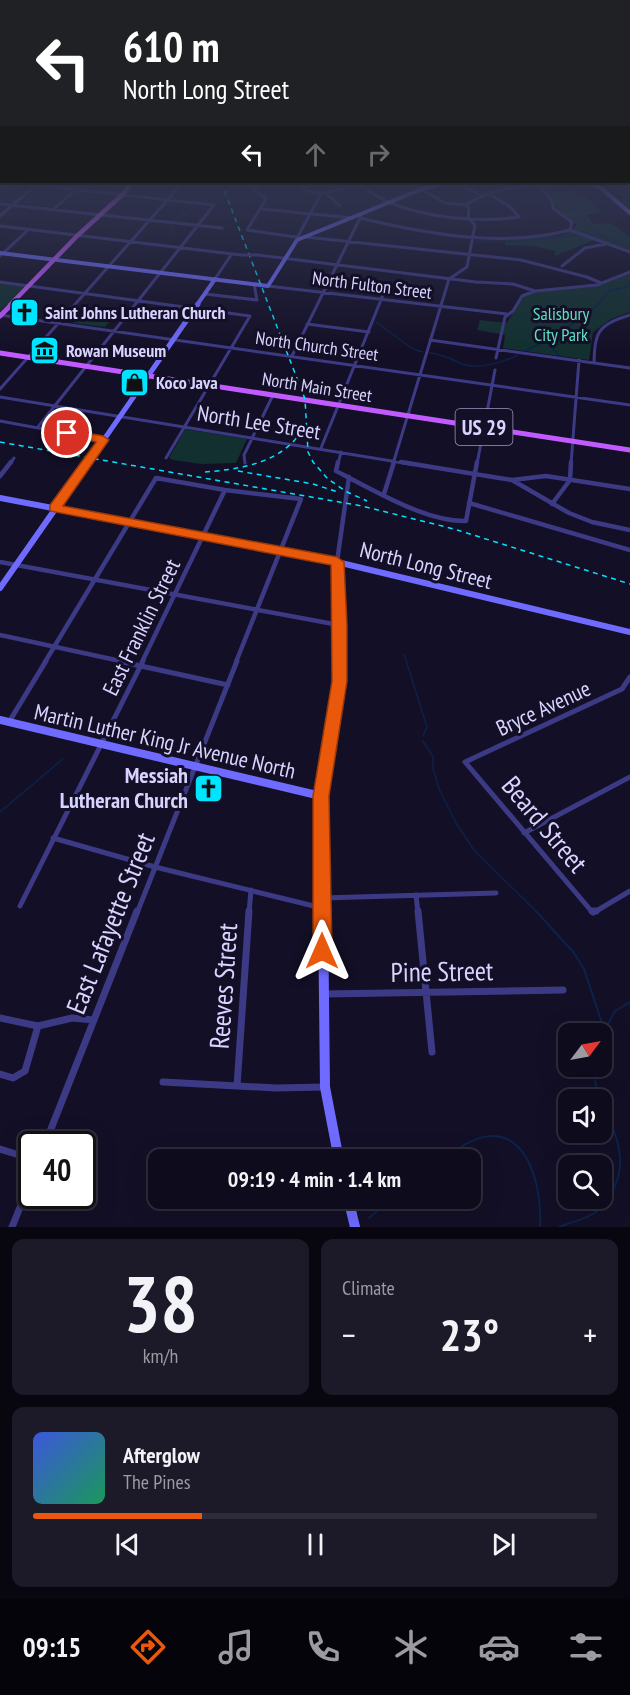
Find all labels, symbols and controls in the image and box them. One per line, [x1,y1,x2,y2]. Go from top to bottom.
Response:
text: 610 m [123,19,220,74]
icon: left [24,24,102,102]
text: North Long Street [123,72,289,106]
icon: left [236,138,269,171]
icon: ahead [299,138,332,171]
icon: right [362,138,395,171]
street label: North Fulton Street [311,266,433,304]
church icon: Saint Johns Lutheran Church [8,296,40,328]
place label: Saint Johns Lutheran Church [45,301,226,324]
park label: Salisbury City Park [533,302,589,346]
street label: North Church Street [254,326,380,366]
museum icon: Rowan Museum [29,334,61,366]
place label: Rowan Museum [66,339,166,362]
shop icon: Koco Java [119,366,151,398]
street label: North Main Street [260,367,374,407]
place label: Koco Java [156,371,218,394]
street label: North Lee Street [195,398,323,446]
pin [41,407,92,458]
road number: US 29 [456,409,512,445]
icon: arrive [50,416,83,449]
street label: North Long Street [357,535,495,595]
street label: East Franklin Street [96,554,186,700]
street label: Bryce Avenue [491,674,595,742]
street label: Martin Luther King Jr Avenue North [32,697,298,785]
place label: Messiah Lutheran Church [60,761,188,814]
street label: Beard Street [495,769,595,880]
church icon: Messiah Lutheran Church [193,772,225,804]
street label: East Lafayette Street [58,827,162,1019]
position arrow [290,919,354,983]
street label: Reeves Street [202,921,244,1050]
street label: Pine Street [390,953,494,989]
north arrow [558,1023,612,1077]
map controls [558,1023,612,1209]
button: sound [558,1089,612,1143]
speed limit sign: 40 [18,1131,96,1209]
button: search [558,1155,612,1209]
text: 09:19 · 4 min · 1.4 km [228,1165,401,1193]
text: 38 [123,1253,198,1354]
text: Climate [342,1275,395,1301]
text: 23° [440,1305,499,1363]
text: − [342,1313,356,1356]
text: + [583,1313,597,1356]
text: km/h [143,1343,178,1369]
text: Afterglow [123,1441,200,1469]
text: The Pines [123,1469,190,1495]
icon: previous [111,1528,144,1561]
icon: pause [299,1528,332,1561]
icon: next [487,1528,520,1561]
icon: directions [127,1626,169,1668]
icon: music [215,1626,257,1668]
icon: phone [302,1626,344,1668]
icon: climate [390,1626,432,1668]
icon: car [478,1626,520,1668]
icon: filters [565,1626,607,1668]
text: 09:15 [23,1630,81,1664]

